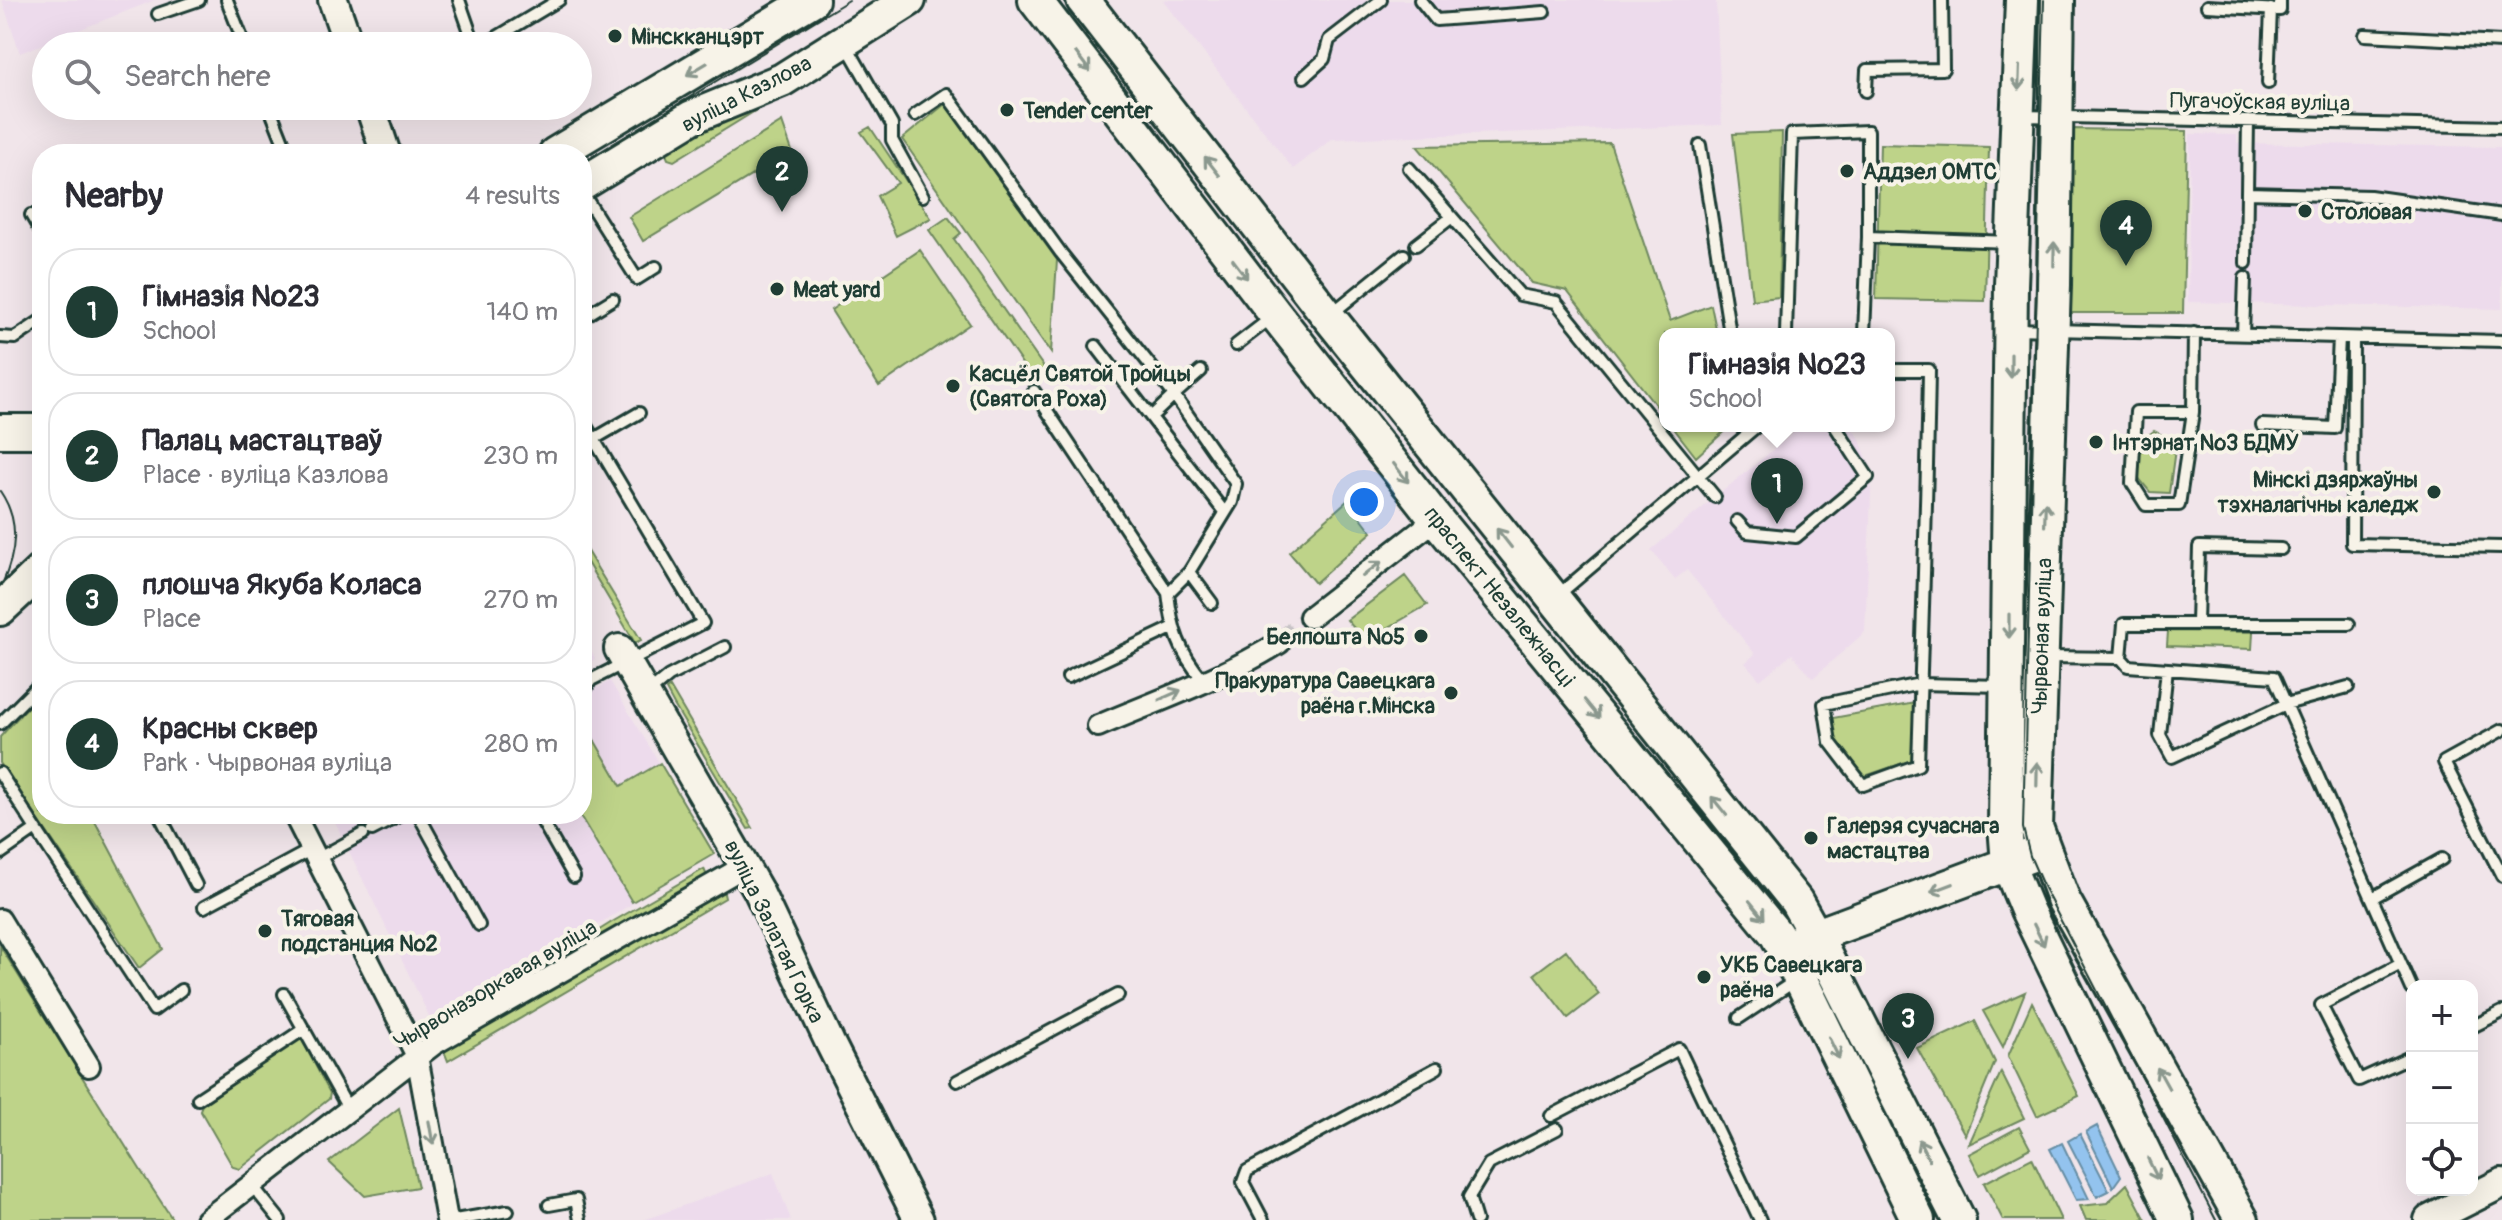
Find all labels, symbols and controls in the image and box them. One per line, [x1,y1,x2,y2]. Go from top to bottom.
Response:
place label: Мінскканцэрт [631,23,765,51]
marker: Мінскканцэрт [606,27,624,45]
search box [32,32,592,120]
street label: вуліца Казлова [677,49,816,139]
one-way arrow [1074,51,1091,72]
icon: search [60,54,104,98]
text: Search here [124,58,271,95]
one-way arrow [686,61,709,77]
one-way arrow [2011,64,2026,91]
street label: Пугачоўская вуліца [2170,86,2350,118]
place label: Tender center [1022,97,1154,125]
marker: Tender center [998,101,1016,119]
pin: 2 [756,146,808,212]
one-way arrow [1203,156,1220,177]
place label: Аддзел ОМТС [1863,158,1997,186]
marker: Аддзел ОМТС [1838,162,1856,180]
text: Nearby [64,175,163,218]
text: 4 results [465,180,560,212]
place label: Столовая [2321,198,2412,226]
pin: 4 [2100,200,2152,266]
marker: Столовая [2296,202,2314,220]
one-way arrow [2047,241,2062,268]
one-way arrow [1232,257,1249,279]
place label: Meat yard [793,276,881,304]
text: Гімназія №23 [142,278,320,315]
marker: Meat yard [768,280,786,298]
text: 1 [87,296,97,328]
text: 140 m [486,296,558,328]
text: School [142,315,217,347]
popup [1659,328,1895,432]
text: Гімназія №23 [1688,346,1866,383]
one-way arrow [2003,352,2018,379]
place label: Касцёл Святой Тройцы (Святога Роха) [969,360,1191,413]
marker: Касцёл Святой Тройцы (Святога Роха) [944,377,962,395]
text: School [1688,383,1763,415]
text: Палац мастацтваў [142,422,382,459]
place label: Інтэрнат №3 БДМУ [2112,429,2299,457]
marker: Інтэрнат №3 БДМУ [2087,433,2105,451]
text: 2 [85,440,99,472]
text: 230 m [483,440,558,472]
pin: 1 [1751,458,1803,524]
text: Place · вуліца Казлова [142,459,389,491]
one-way arrow [1392,462,1409,483]
place label: Мінскі дзяржаўны тэхналагічны каледж [2217,466,2419,519]
your location [1344,482,1384,522]
marker: Мінскі дзяржаўны тэхналагічны каледж [2425,483,2443,501]
street label: праспект Незалежнасці [1418,501,1581,693]
one-way arrow [2037,501,2052,528]
one-way arrow [1496,528,1513,549]
street label: Чырвоная вуліца [2025,557,2059,715]
one-way arrow [1361,561,1382,578]
text: плошча Якуба Коласа [142,566,422,603]
text: 3 [85,584,99,616]
text: 270 m [483,584,558,616]
text: Place [142,603,201,635]
one-way arrow [2001,612,2017,639]
place label: Белпошта №5 [1266,623,1405,651]
marker: Белпошта №5 [1412,627,1430,645]
place label: Пракуратура Савецкага раёна г.Мінска [1215,667,1435,720]
marker: Пракуратура Савецкага раёна г.Мінска [1442,684,1460,702]
one-way arrow [1157,686,1182,701]
one-way arrow [1583,698,1601,719]
text: Красны сквер [142,710,318,747]
text: 4 [84,728,100,760]
text: 280 m [484,728,558,760]
text: Park · Чырвоная вуліца [142,747,392,779]
one-way arrow [2029,761,2045,788]
one-way arrow [1710,796,1727,817]
place label: Галерэя сучаснага мастацтва [1827,812,2000,865]
marker: Галерэя сучаснага мастацтва [1802,829,1820,847]
street label: вуліца Залатая Горка [718,835,831,1028]
one-way arrow [1930,882,1955,896]
one-way arrow [1748,899,1766,920]
place label: Тяговая подстанция №2 [280,905,438,958]
street label: Чырвоназоркавая вуліца [389,913,602,1057]
marker: Тяговая подстанция №2 [256,922,274,940]
one-way arrow [2032,922,2047,946]
place label: УКБ Савецкага раёна [1720,951,1862,1004]
marker: УКБ Савецкага раёна [1695,968,1713,986]
map controls [2406,980,2478,1196]
button: + [2406,980,2478,1052]
pin: 3 [1882,993,1934,1059]
one-way arrow [1827,1035,1842,1059]
button: − [2406,1052,2478,1124]
one-way arrow [2155,1067,2171,1091]
one-way arrow [424,1119,439,1145]
button: locate [2406,1124,2478,1196]
one-way arrow [1916,1139,1931,1163]
one-way arrow [2145,1156,2161,1180]

